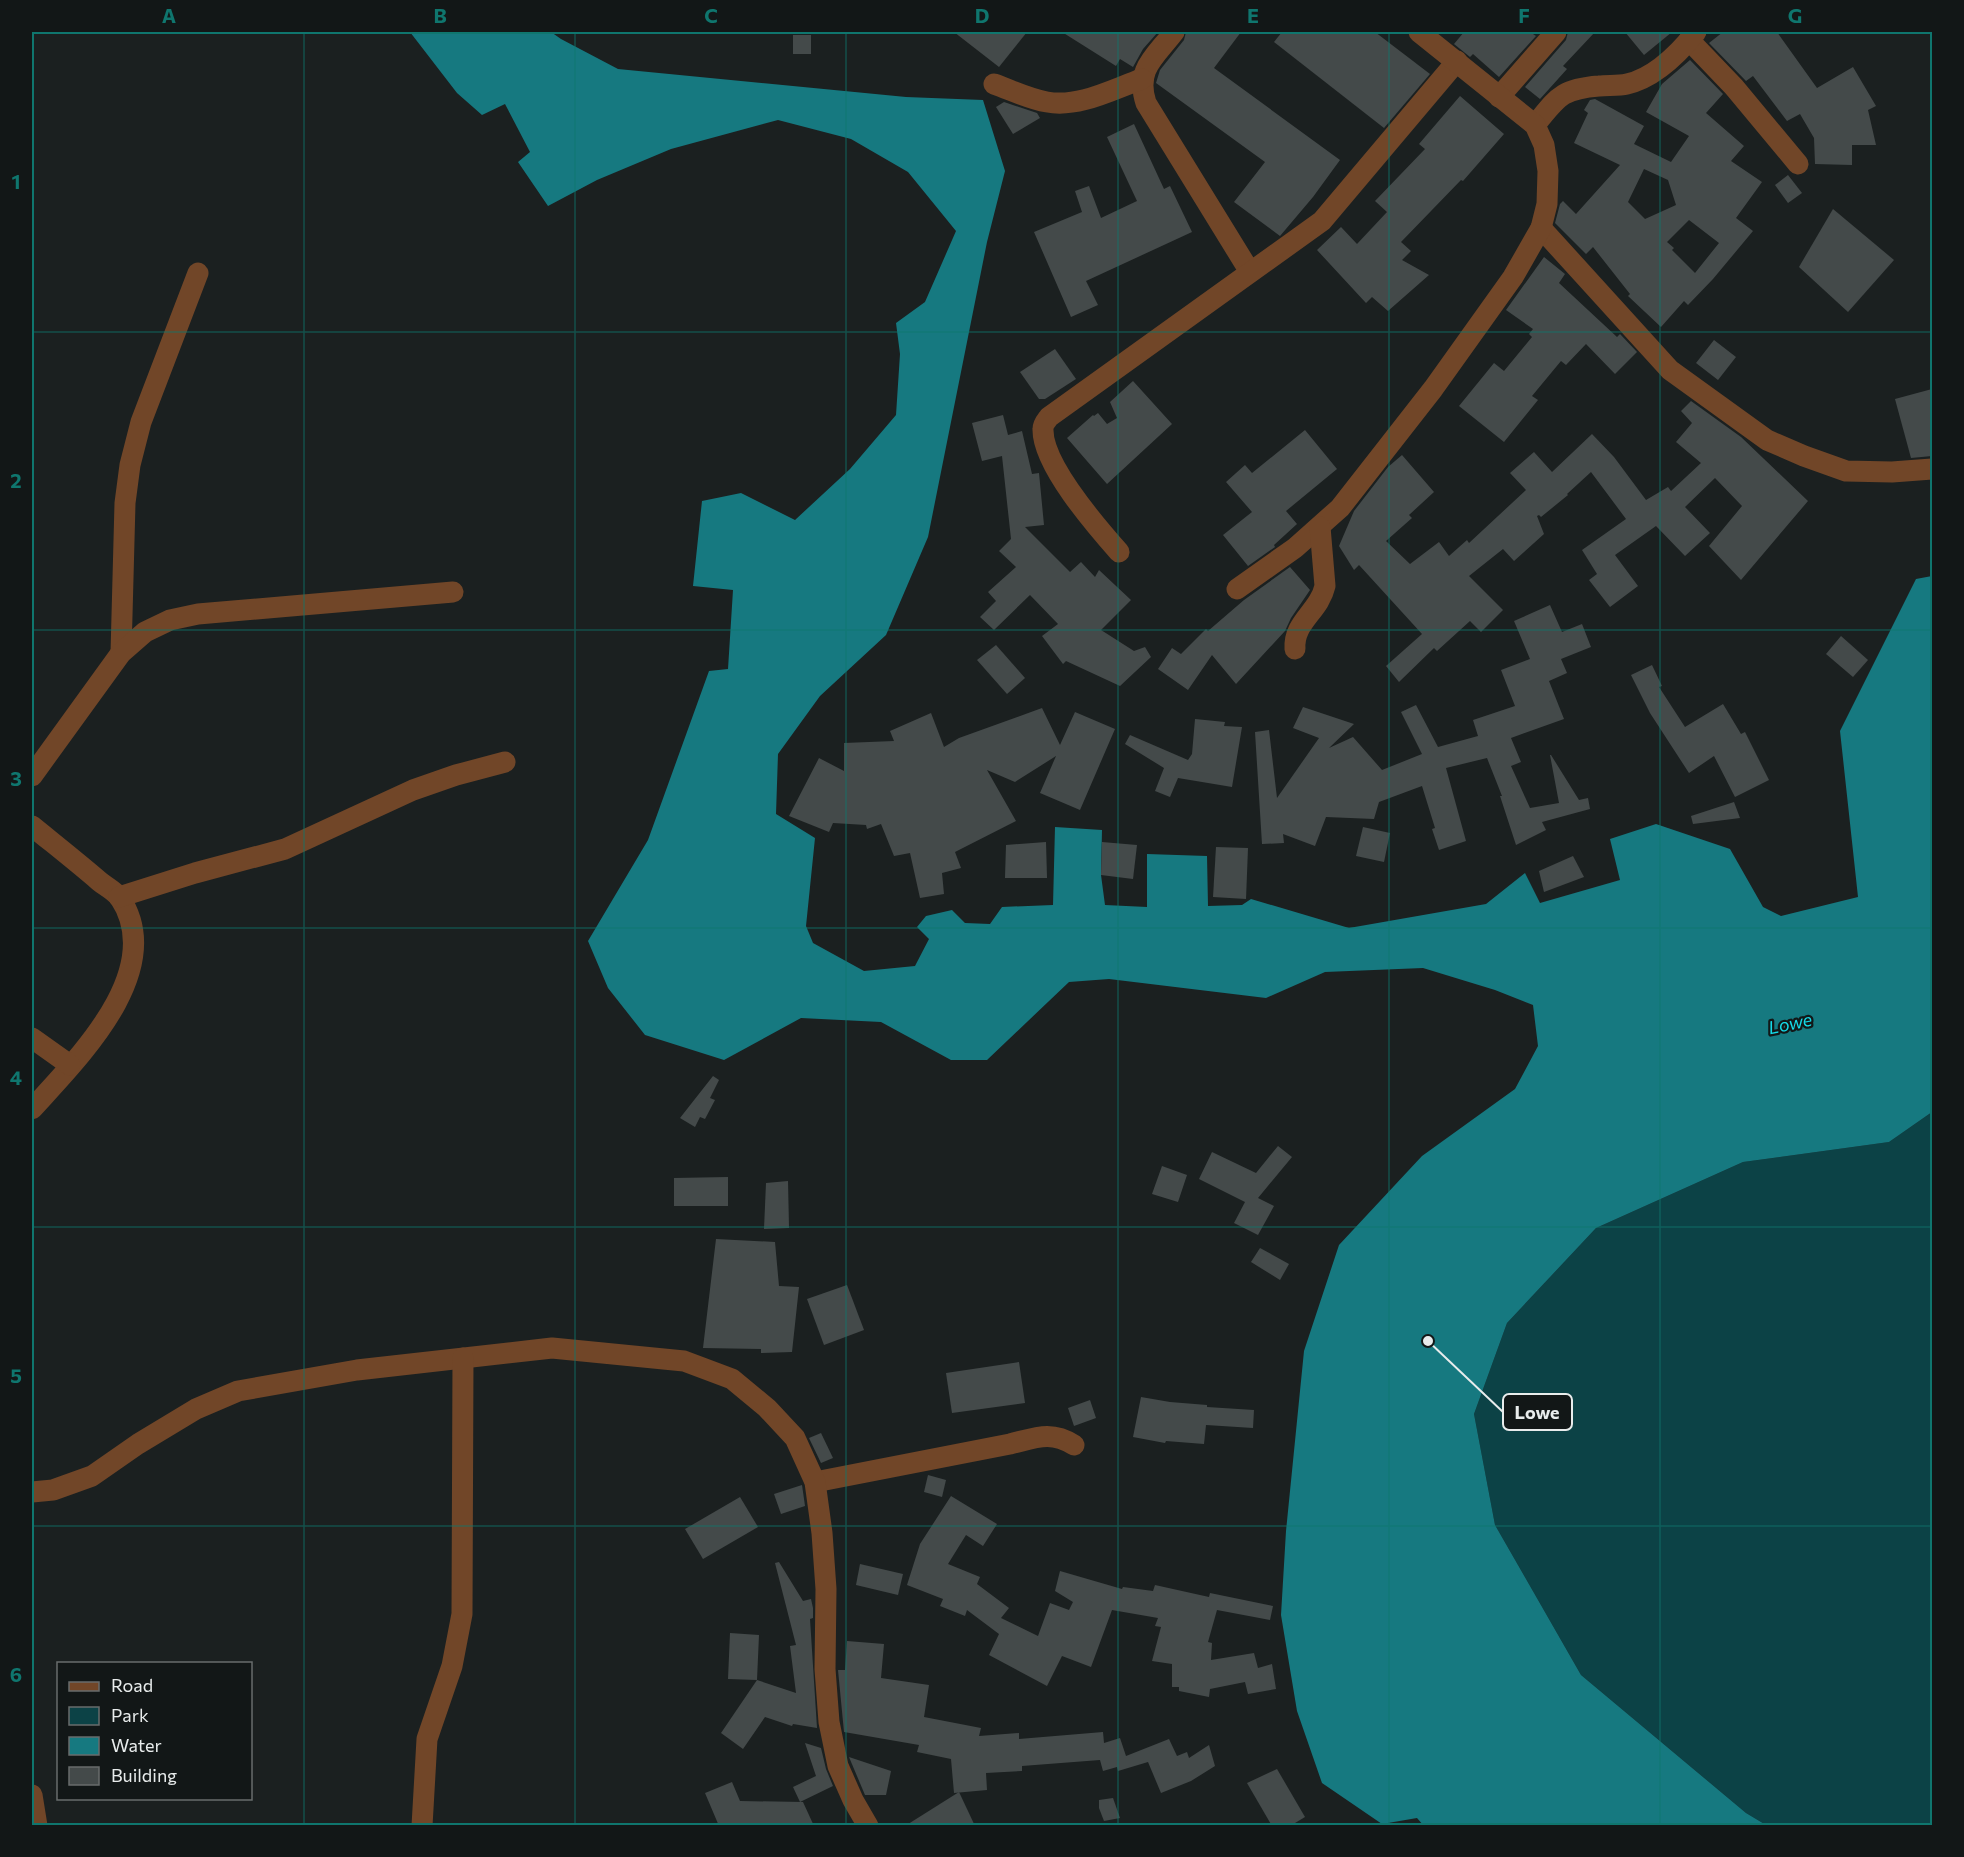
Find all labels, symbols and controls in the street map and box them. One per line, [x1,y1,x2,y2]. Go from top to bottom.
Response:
text: A [162,3,176,27]
text: B [433,3,447,27]
text: C [704,3,718,27]
text: D [975,3,989,27]
text: E [1247,3,1259,27]
text: F [1518,3,1530,27]
text: G [1788,3,1802,27]
text: 1 [11,169,21,193]
text: 2 [10,468,22,492]
text: 3 [10,766,22,790]
water label: Lowe [1766,1008,1814,1038]
text: 4 [10,1065,22,1089]
text: 5 [10,1363,22,1387]
callout: Lowe [1503,1394,1572,1430]
text: Lowe [1515,1401,1559,1423]
text: 6 [10,1662,22,1686]
legend [57,1662,252,1800]
text: Road [111,1674,153,1696]
text: Park [111,1704,149,1726]
text: Water [111,1734,162,1756]
text: Building [111,1764,177,1786]

